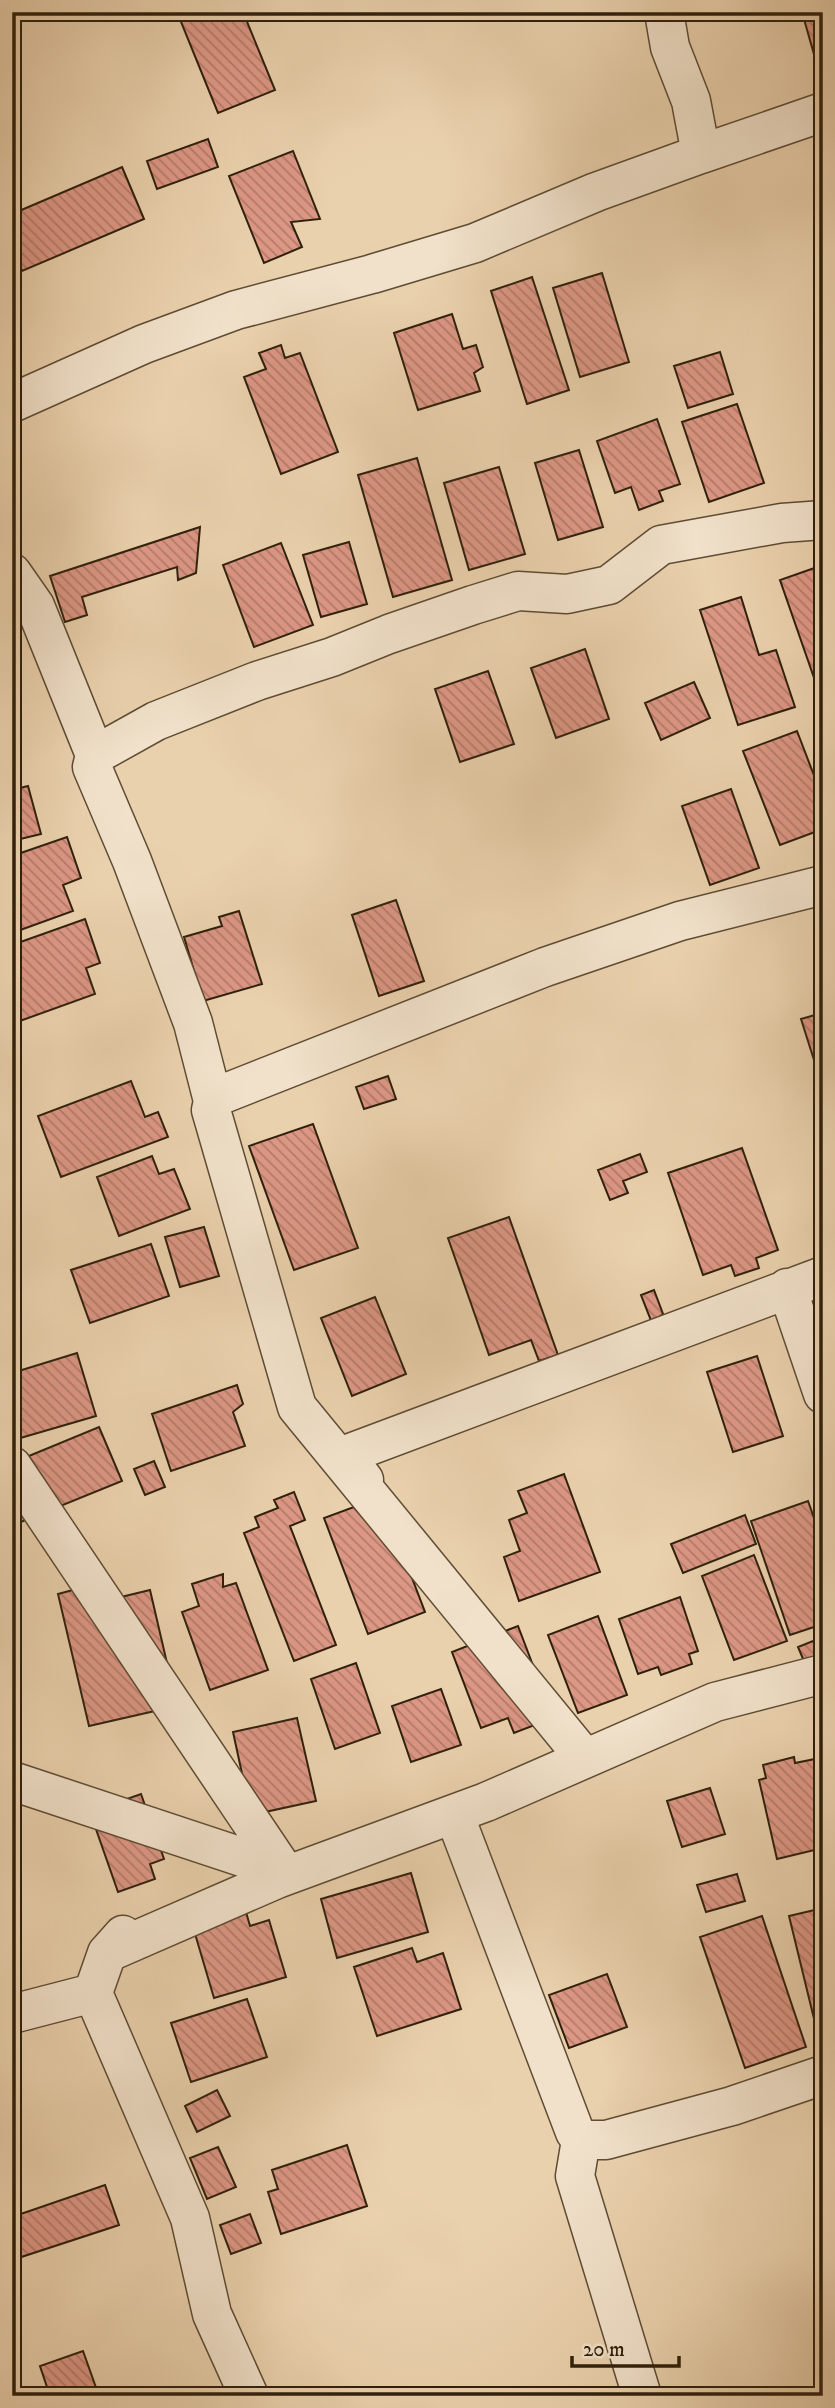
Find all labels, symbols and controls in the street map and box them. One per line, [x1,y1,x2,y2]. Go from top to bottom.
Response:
scale bar [572,2324,679,2368]
text: 20 m [583,2337,625,2363]

